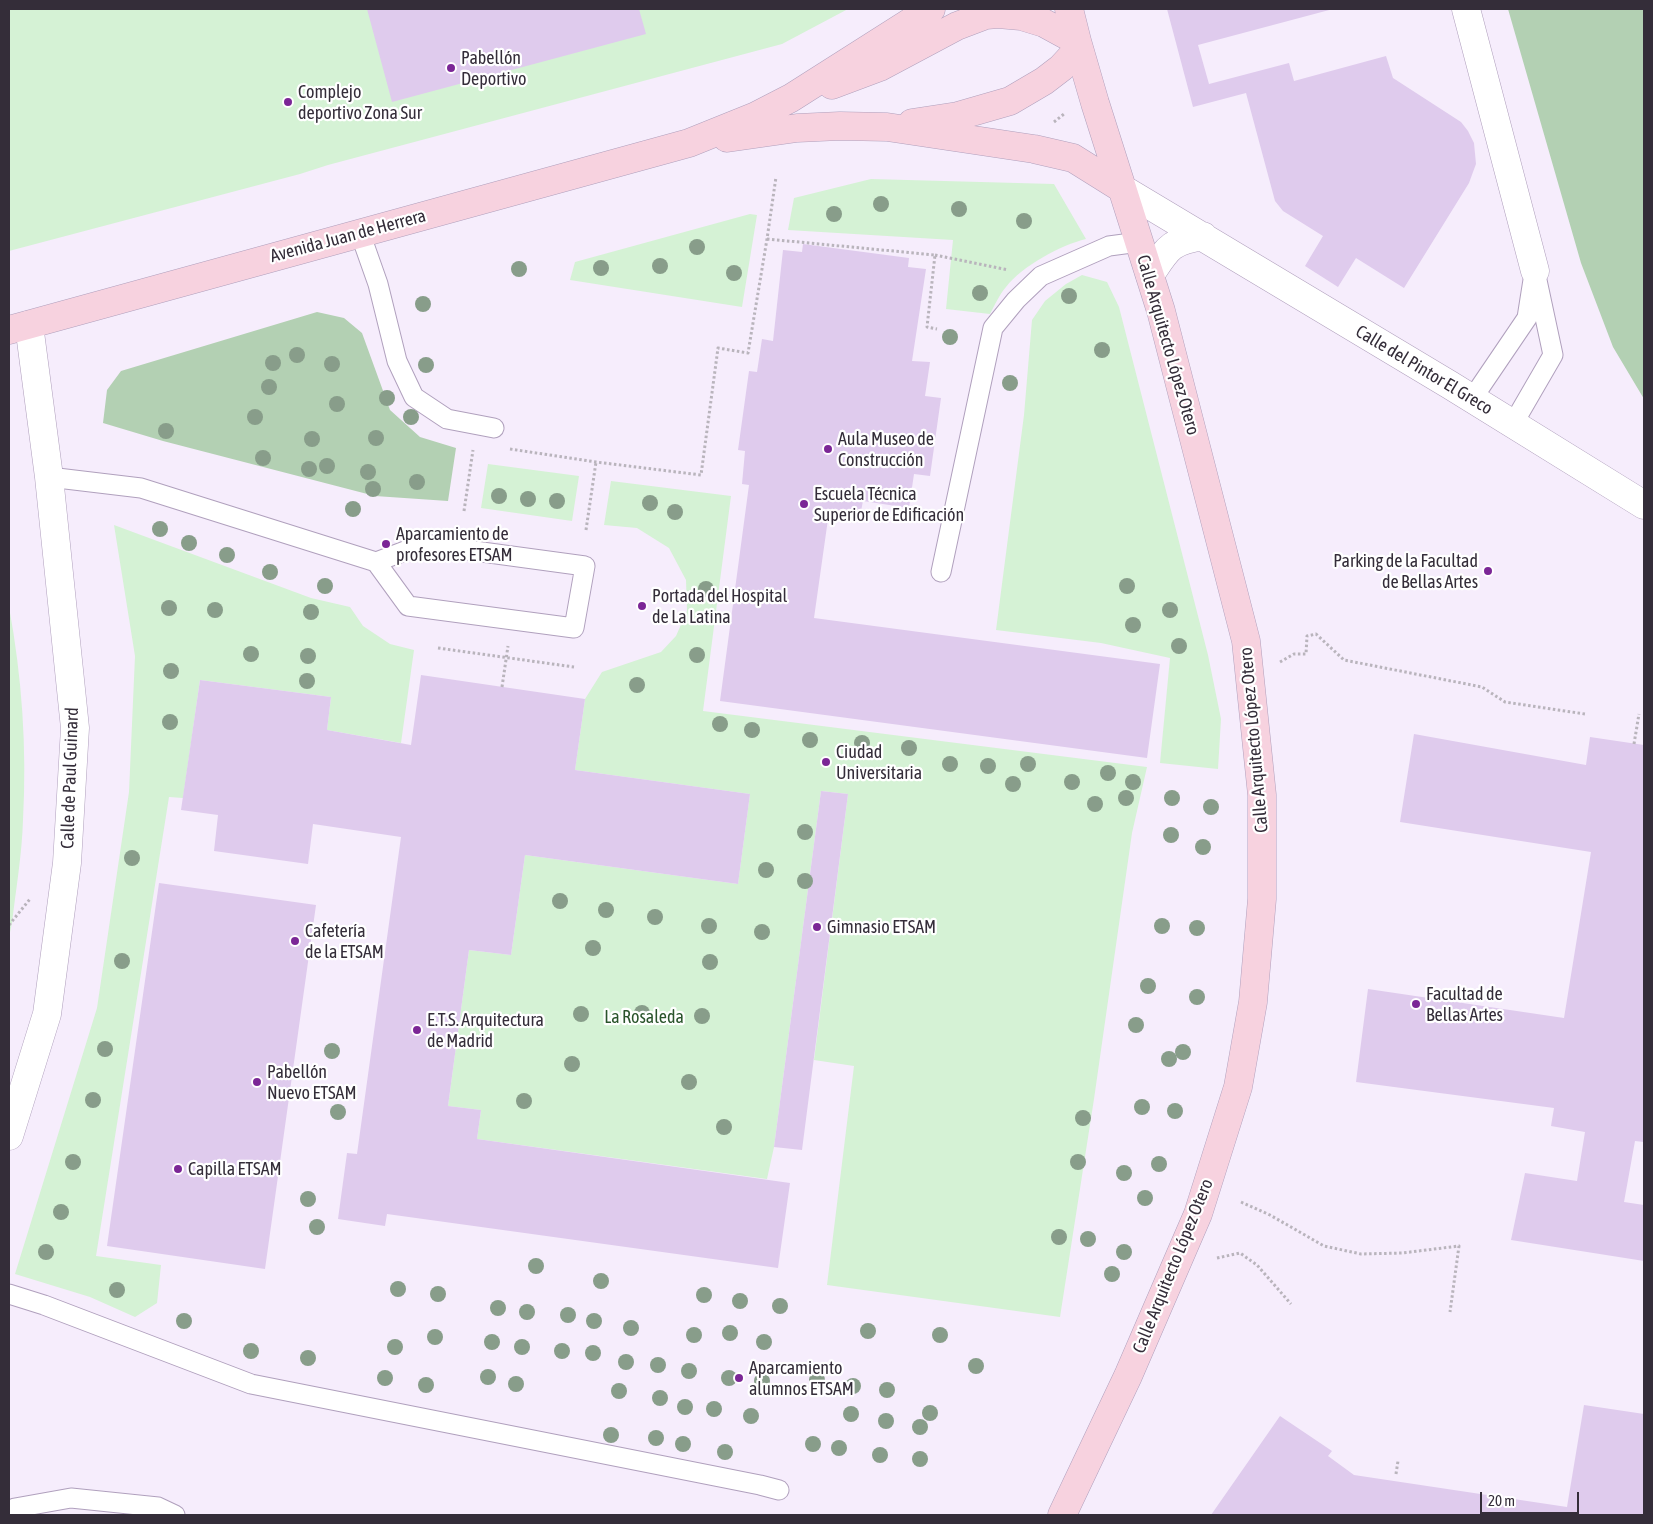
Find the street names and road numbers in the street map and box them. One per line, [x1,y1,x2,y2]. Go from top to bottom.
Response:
street label: Avenida Juan de Herrera [268,205,428,267]
street label: Calle Arquitecto López Otero [1132,253,1204,437]
street label: Calle del Pintor El Greco [1352,321,1496,419]
street label: Calle Arquitecto López Otero [1235,646,1273,834]
street label: Calle de Paul Guinard [57,707,83,849]
street label: Calle Arquitecto López Otero [1128,1176,1218,1356]

